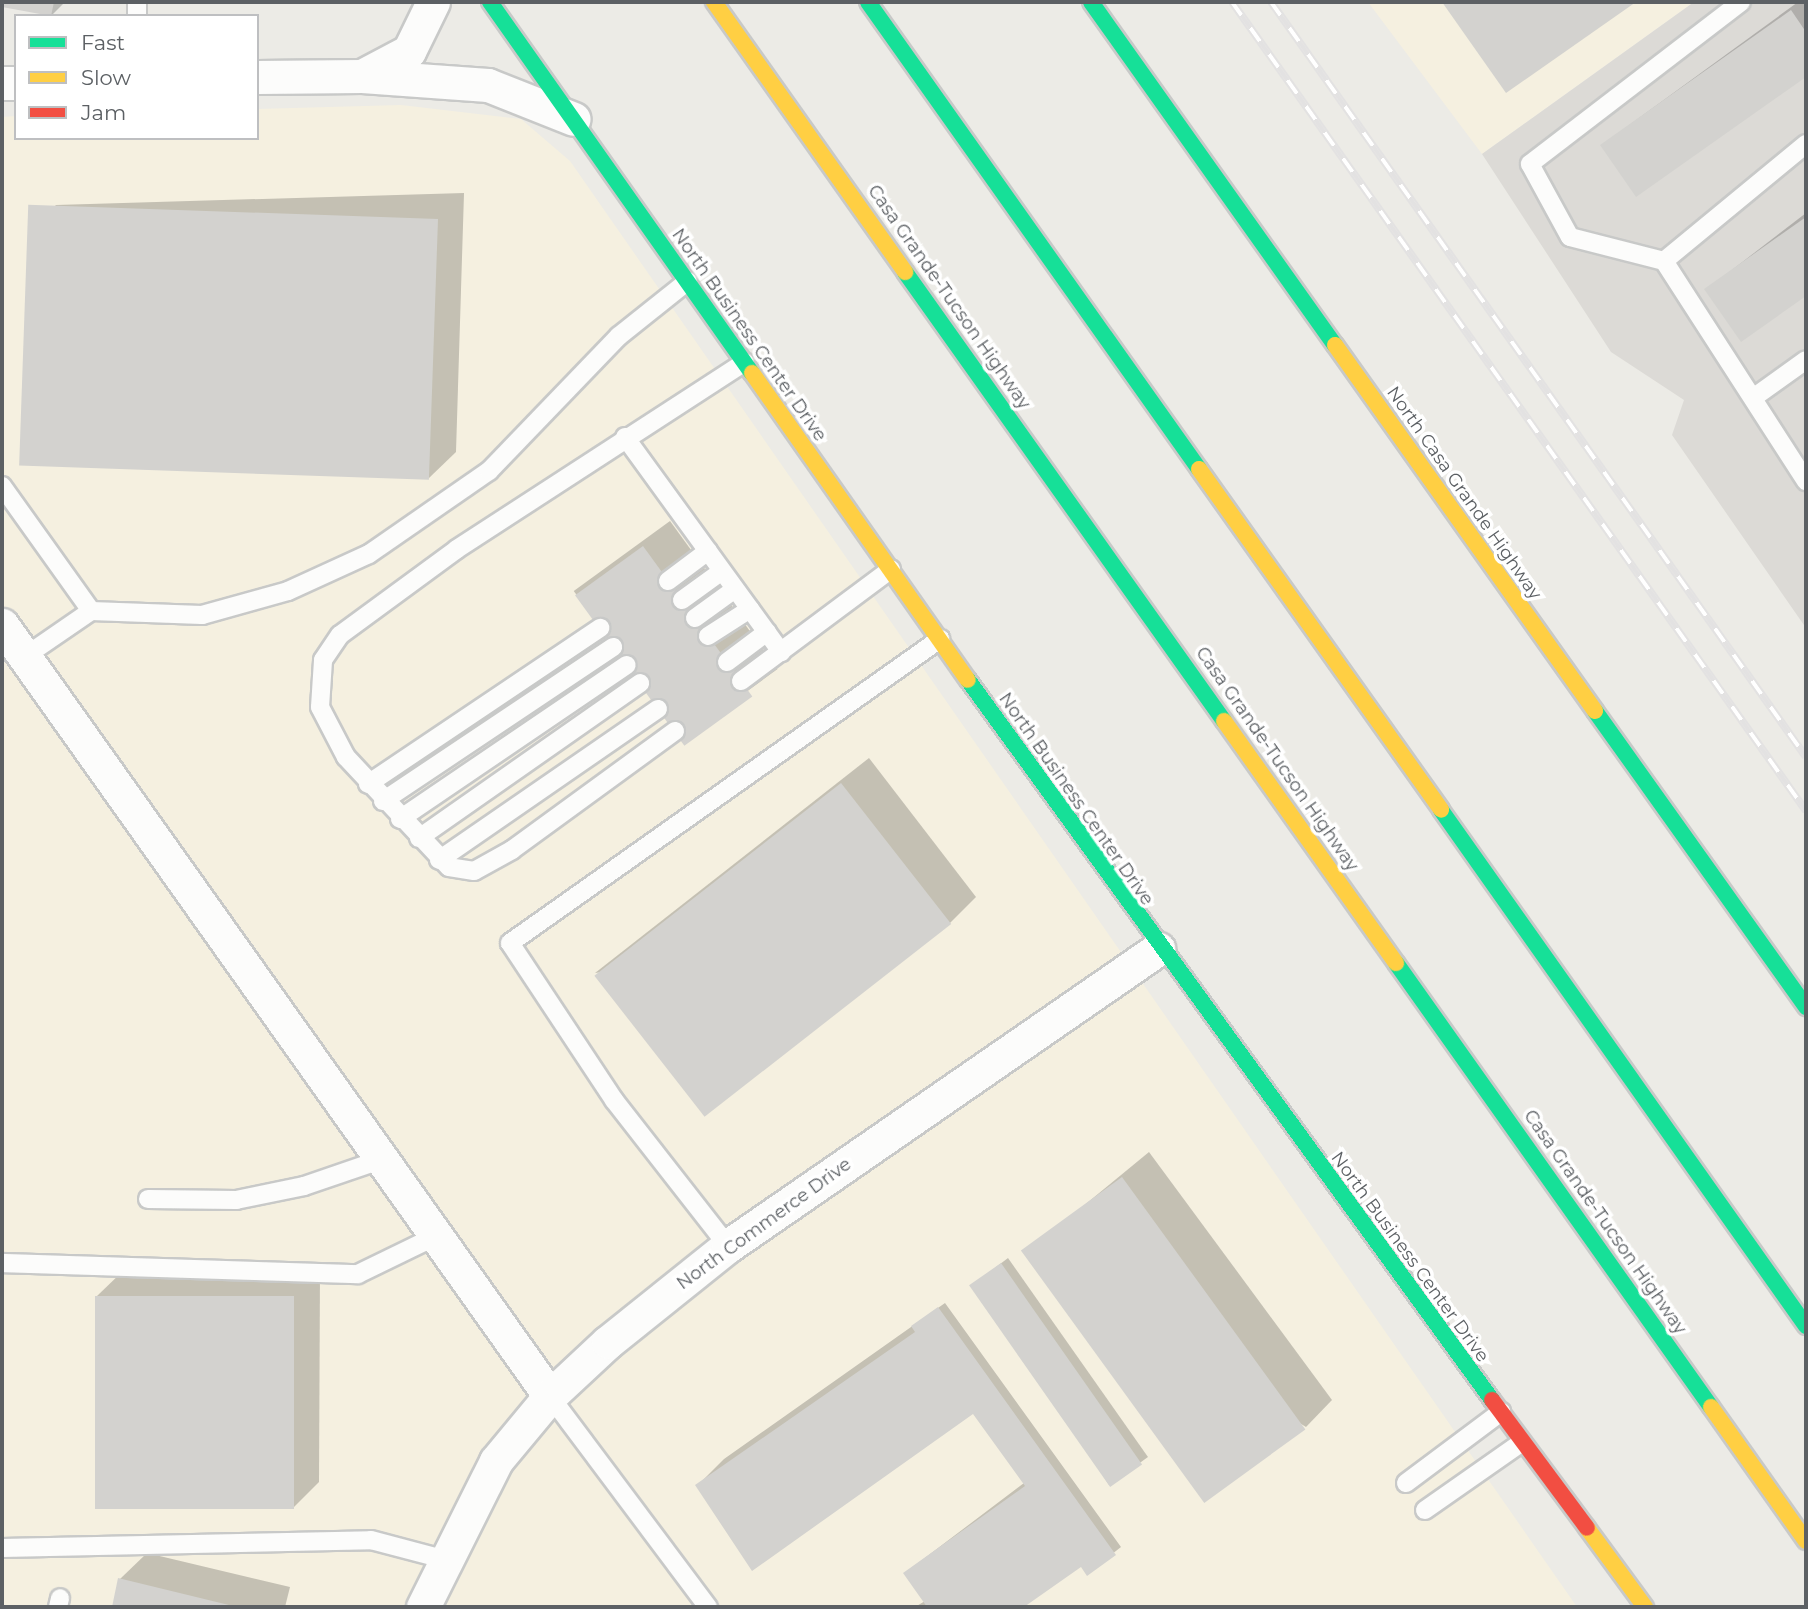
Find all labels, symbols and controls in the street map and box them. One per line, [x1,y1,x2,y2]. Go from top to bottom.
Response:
legend [14,14,259,140]
text: Fast [81,30,125,55]
text: Slow [81,65,131,90]
text: Jam [81,100,126,125]
street label: Casa Grande-Tucson Highway [863,181,1035,413]
street label: North Business Center Drive [667,225,831,445]
street label: North Casa Grande Highway [1382,382,1546,604]
street label: Casa Grande-Tucson Highway [1191,643,1363,875]
street label: North Business Center Drive [994,689,1158,909]
street label: Casa Grande-Tucson Highway [1519,1106,1691,1338]
street label: North Business Center Drive [1326,1148,1494,1366]
street label: North Commerce Drive [673,1154,855,1294]

